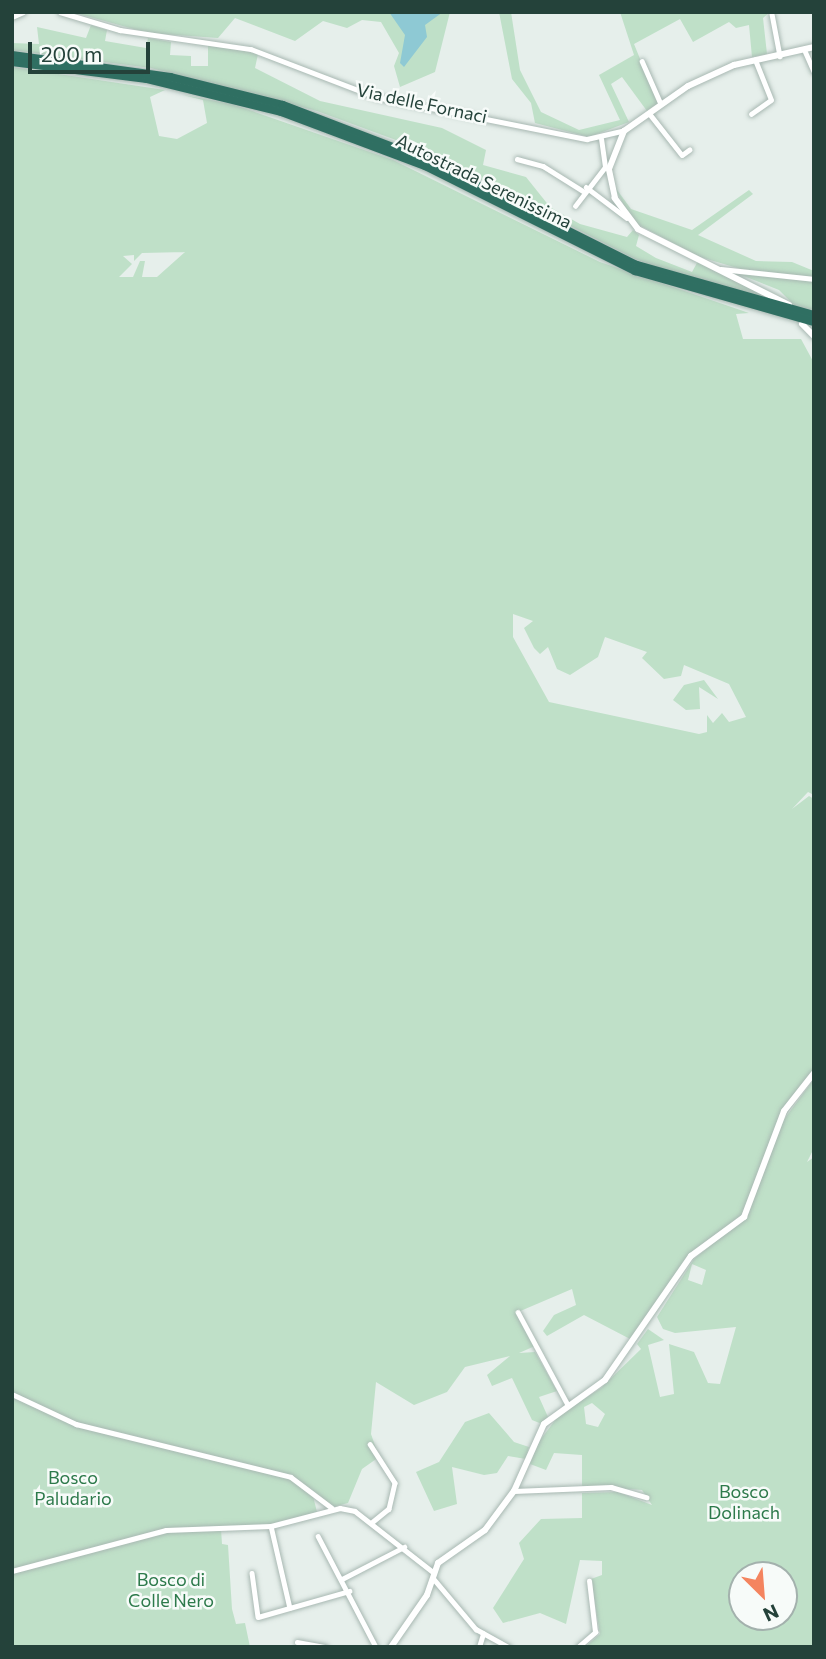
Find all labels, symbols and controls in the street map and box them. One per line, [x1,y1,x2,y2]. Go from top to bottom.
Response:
scale bar [32,28,154,72]
text: 200 m [41,41,102,66]
street label: Via delle Fornaci [355,79,489,127]
street label: Autostrada Serenissima [393,129,575,233]
park label: Bosco Paludario [34,1467,112,1510]
park label: Bosco Dolinach [708,1481,780,1524]
north arrow [728,1561,798,1631]
park label: Bosco di Colle Nero [128,1569,214,1612]
text: N [760,1600,783,1627]

